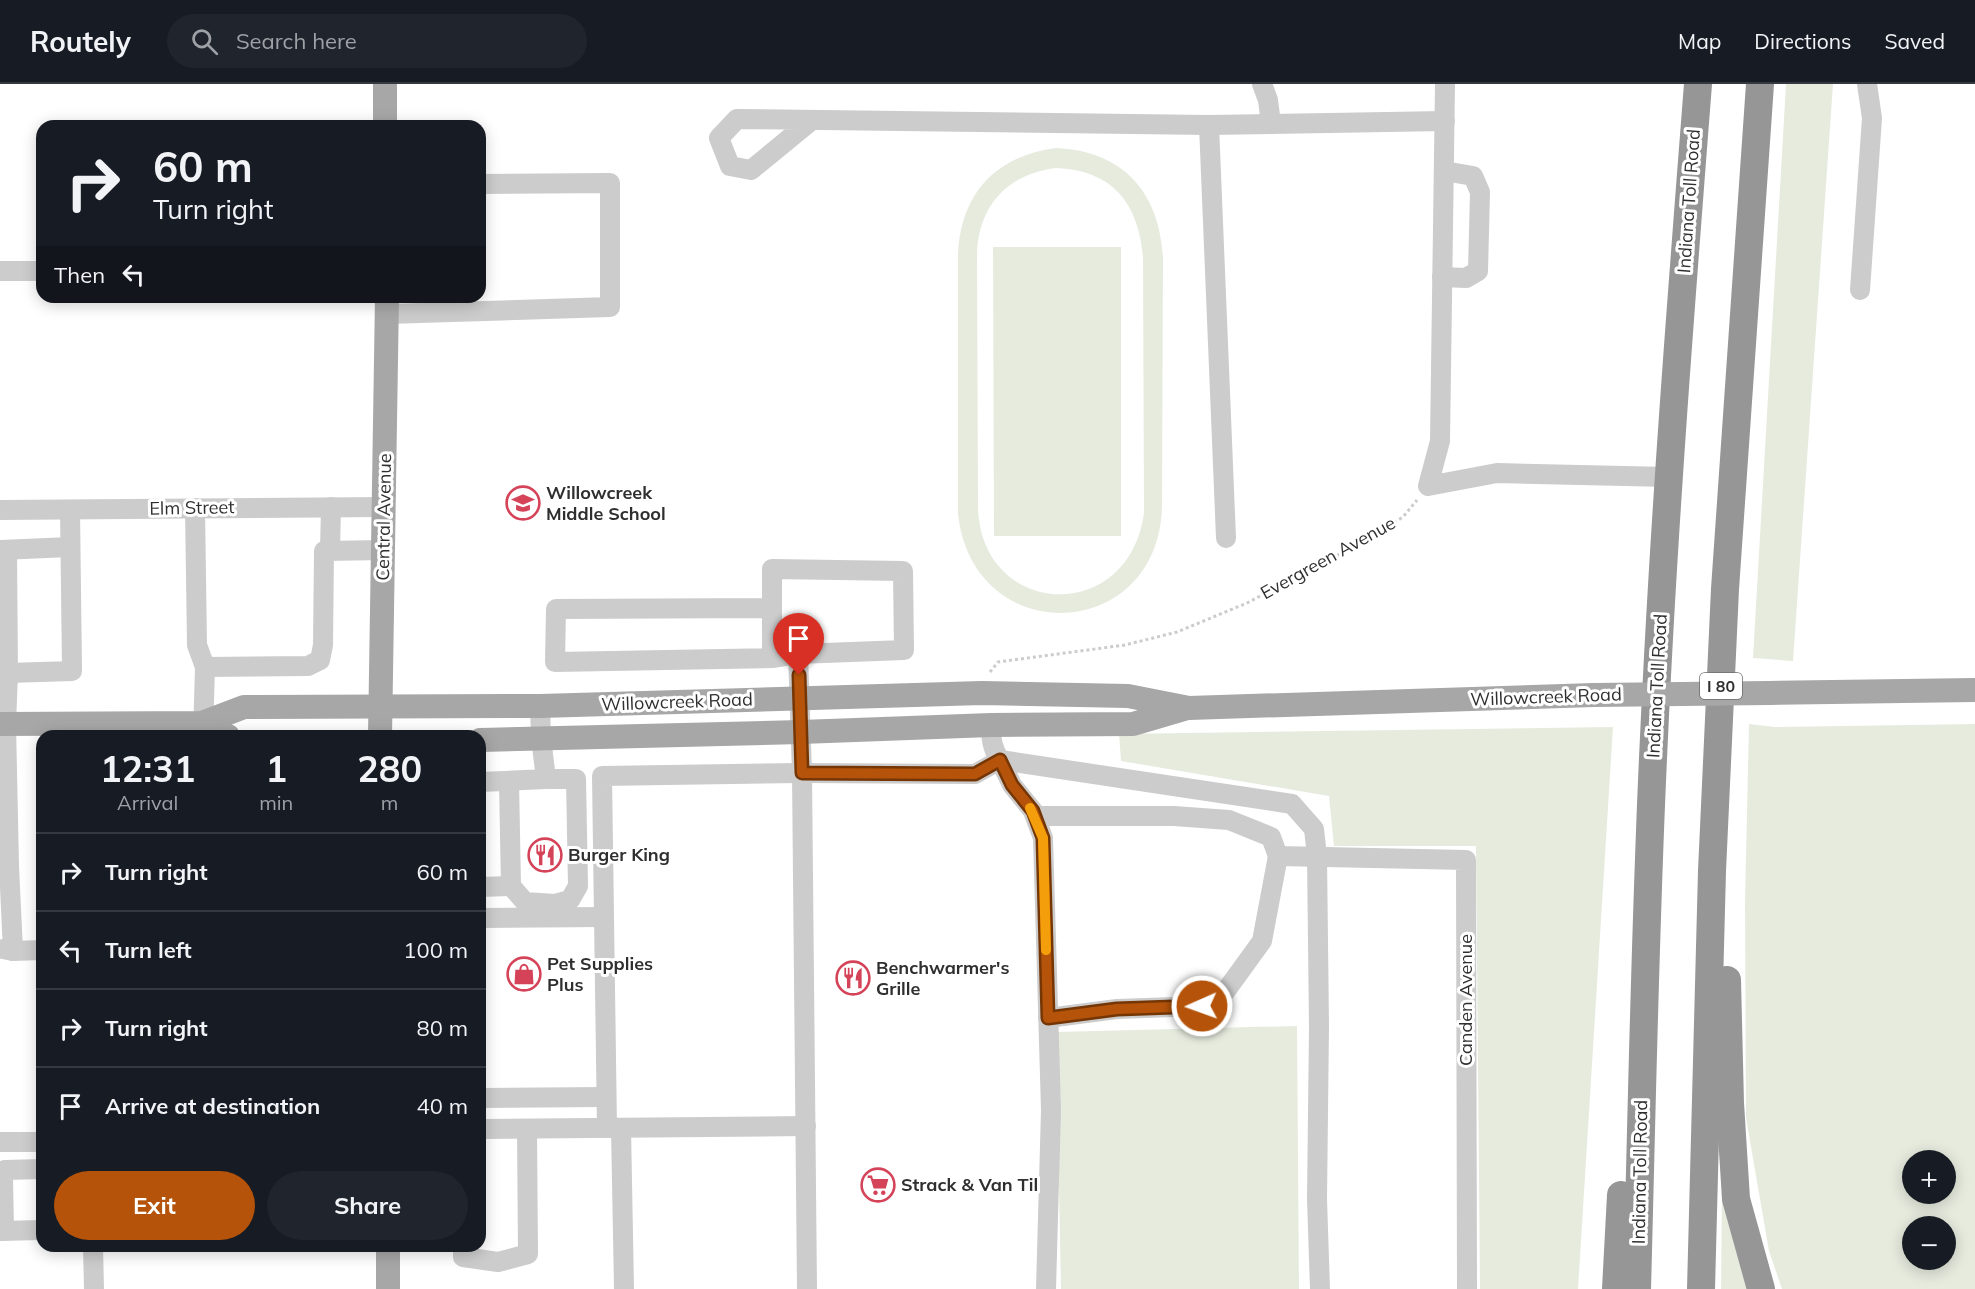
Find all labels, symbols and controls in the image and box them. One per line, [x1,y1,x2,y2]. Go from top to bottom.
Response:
search box [167,14,587,68]
text: Routely [30,24,131,59]
icon: search [188,25,221,58]
text: Search here [236,27,357,55]
text: Map [1678,28,1721,54]
text: Directions [1754,28,1851,54]
text: Saved [1884,28,1945,54]
street label: Indiana Toll Road [1672,128,1705,274]
text: 60 m [153,140,253,193]
icon: right [54,144,132,222]
text: Turn right [153,192,273,226]
icon: left [117,258,150,291]
text: Then [54,261,105,289]
street label: Central Avenue [371,453,396,581]
place label: Willowcreek Middle School [546,481,666,525]
school or university icon: Willowcreek Middle School [505,485,541,521]
street label: Elm Street [149,495,235,520]
street label: Evergreen Avenue [1256,511,1399,604]
pin [773,613,824,675]
street label: Indiana Toll Road [1641,613,1672,759]
icon: arrive [782,622,815,655]
road number: I 80 [1700,673,1742,699]
street label: Willowcreek Road [1470,682,1622,711]
street label: Willowcreek Road [601,687,753,716]
text: 12:31 [100,746,195,791]
text: 1 [265,746,287,791]
text: 280 [357,746,422,791]
text: Arrival [117,790,178,815]
text: min [259,790,293,815]
text: m [381,790,398,815]
restaurant icon: Burger King [527,837,563,873]
place label: Burger King [568,843,670,866]
icon: right [54,856,87,889]
text: Turn right [105,858,208,886]
text: 60 m [417,858,468,886]
icon: left [54,934,87,967]
street label: Canden Avenue [1454,934,1477,1066]
text: Turn left [105,936,192,964]
text: 100 m [403,936,468,964]
place label: Pet Supplies Plus [547,952,653,996]
shop icon: Pet Supplies Plus [506,956,542,992]
place label: Benchwarmer's Grille [876,956,1009,1000]
restaurant icon: Benchwarmer's Grille [835,960,871,996]
position arrow [1170,974,1234,1038]
icon: right [54,1012,87,1045]
text: Turn right [105,1014,208,1042]
text: 80 m [417,1014,468,1042]
icon: arrive [54,1090,87,1123]
text: Arrive at destination [105,1092,320,1120]
text: 40 m [417,1092,468,1120]
street label: Indiana Toll Road [1627,1100,1652,1244]
map controls [1902,1150,1956,1270]
button: + [1902,1150,1956,1204]
supermarket icon: Strack & Van Til [860,1167,896,1203]
button: Exit [54,1171,255,1240]
button: Share [267,1171,468,1240]
place label: Strack & Van Til [901,1173,1038,1196]
button: − [1902,1216,1956,1270]

